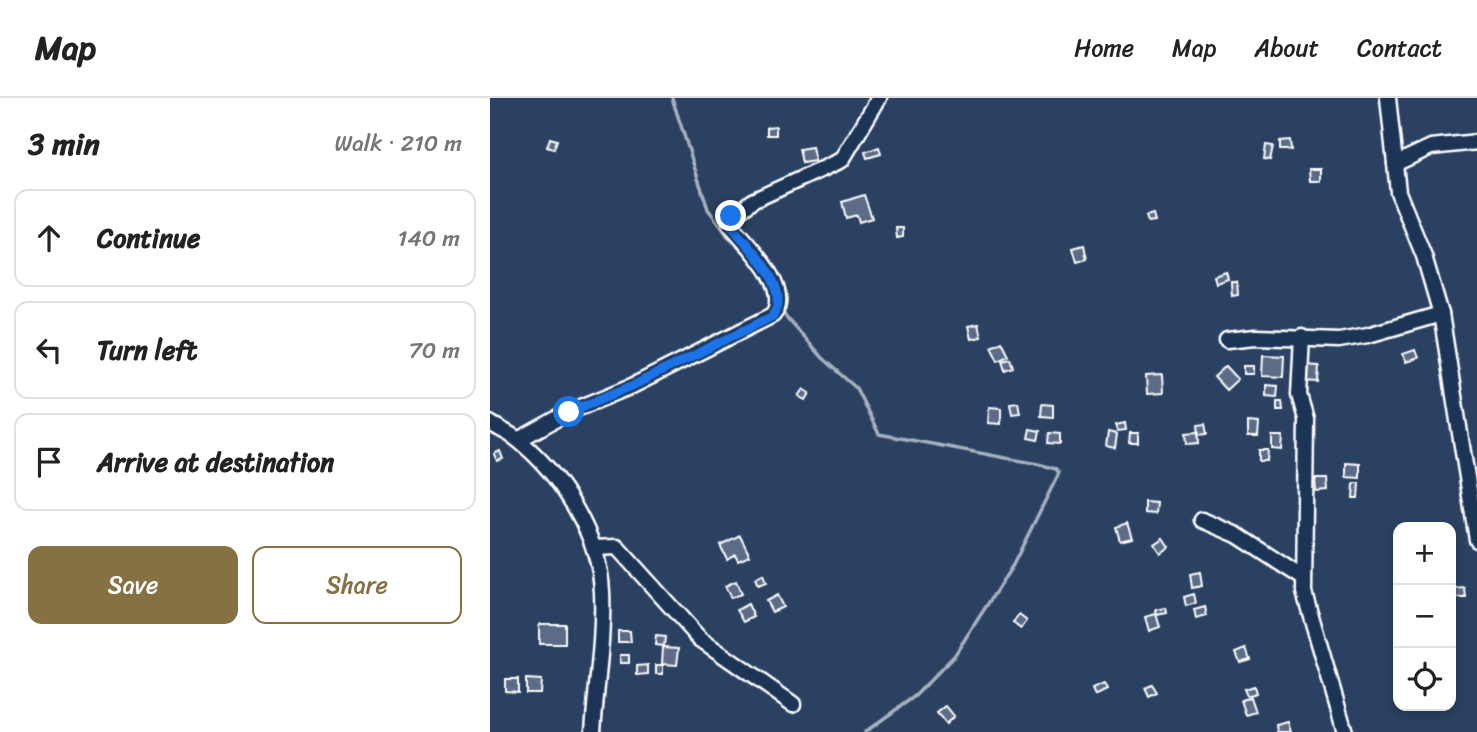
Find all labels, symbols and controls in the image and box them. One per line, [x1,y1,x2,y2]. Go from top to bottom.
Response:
text: Map [35,19,96,77]
text: Home [1074,27,1134,69]
text: Map [1172,27,1216,69]
text: About [1254,27,1319,69]
text: Contact [1357,27,1442,69]
text: 3 min [28,117,100,171]
text: Walk · 210 m [335,123,462,164]
route end [715,200,746,231]
text: Continue [97,215,200,261]
text: 140 m [398,218,460,259]
icon: ahead [30,219,68,257]
text: Turn left [97,327,197,373]
text: 70 m [409,330,460,371]
icon: left [30,331,68,369]
route start [553,396,584,427]
text: Arrive at destination [97,439,334,485]
icon: arrive [30,443,68,481]
map controls [1393,522,1456,711]
button: + [1393,522,1456,585]
button: Save [28,546,238,624]
button: Share [252,546,462,624]
button: − [1393,585,1456,648]
button: locate [1393,648,1456,711]

